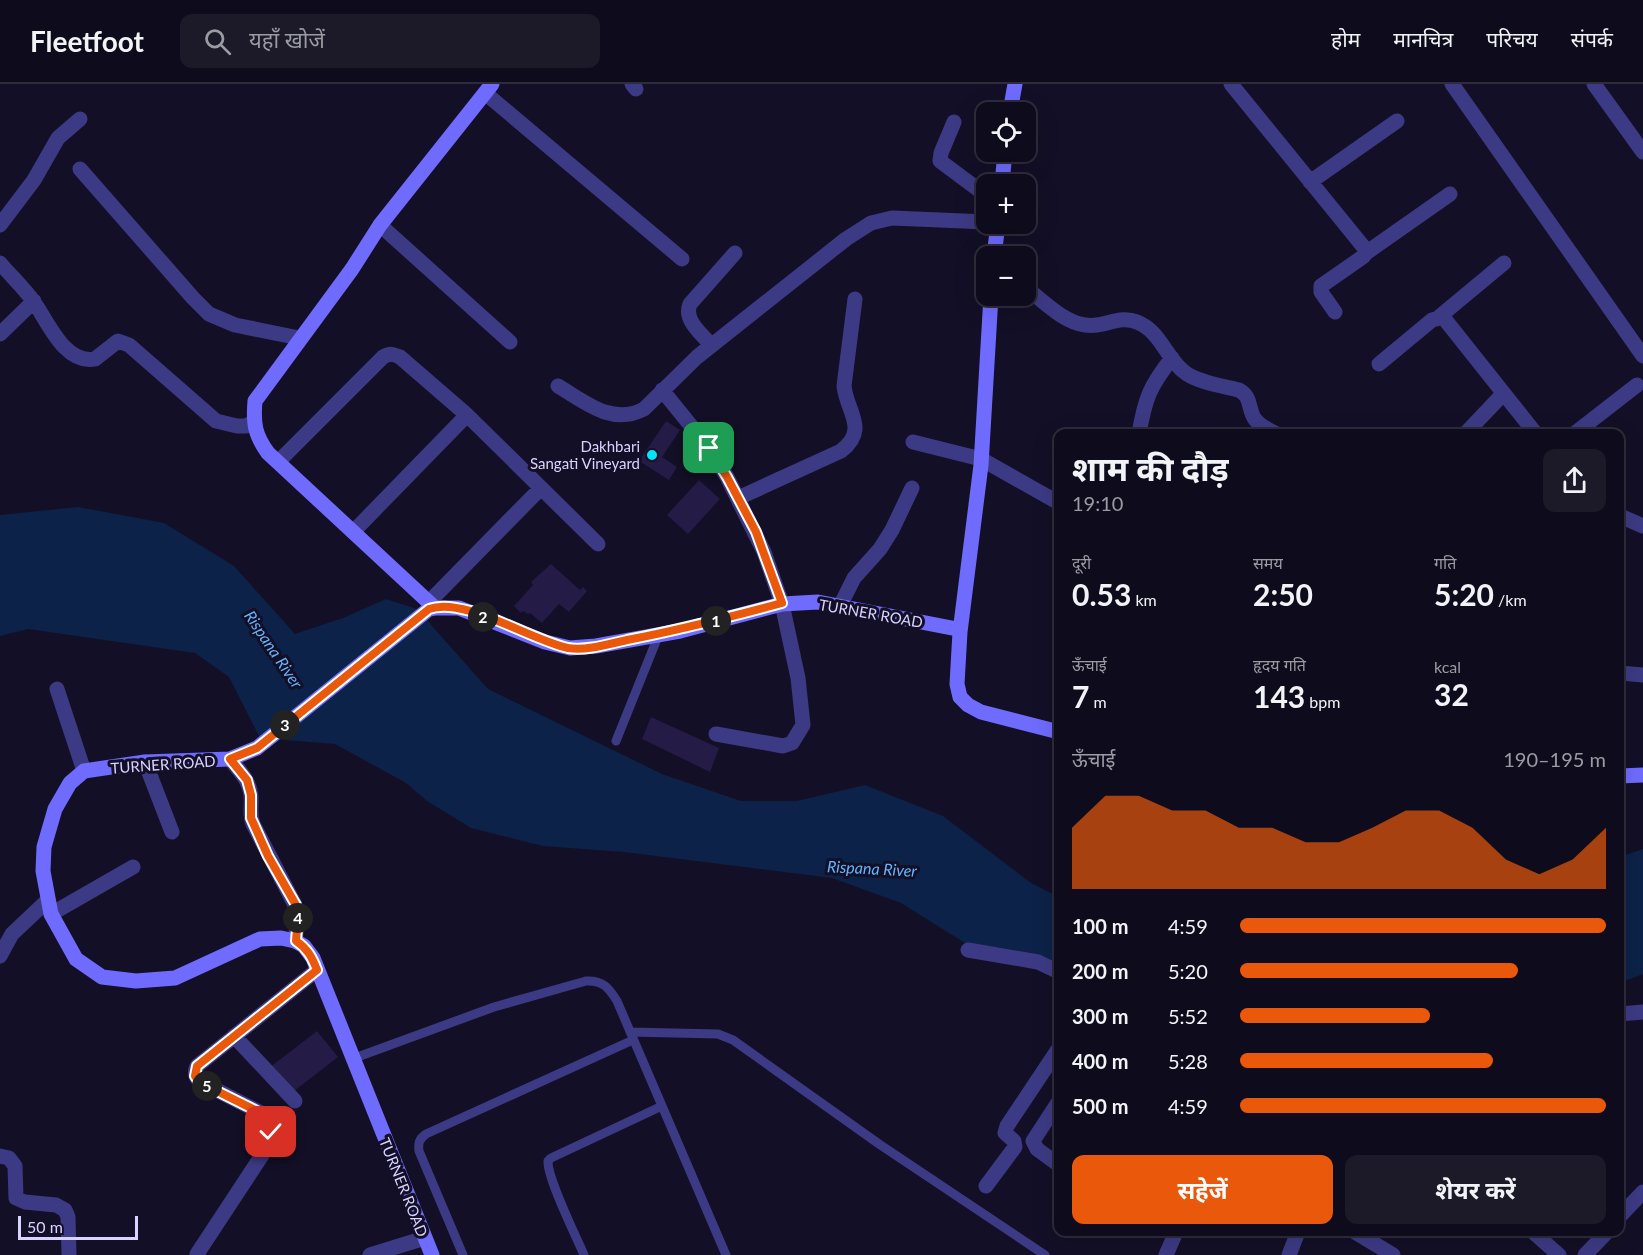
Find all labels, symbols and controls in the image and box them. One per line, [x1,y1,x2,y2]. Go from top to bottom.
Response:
search box [180,14,600,68]
text: Fleetfoot [30,24,144,58]
icon: search [201,25,234,58]
text: यहाँ खोजें [249,26,325,53]
text: होम [1331,26,1360,51]
text: मानचित्र [1393,26,1453,51]
text: परिचय [1486,26,1538,51]
text: संपर्क [1571,26,1613,51]
map controls [976,102,1036,306]
button: locate [976,102,1036,162]
button: + [976,174,1036,234]
button: − [976,246,1036,306]
pin [683,422,734,473]
icon: arrive [692,431,725,464]
place label: Dakhbari Sangati Vineyard [530,437,640,472]
marker: Dakhbari Sangati Vineyard [645,448,659,462]
text: शाम की दौड़ [1072,448,1228,488]
button: share [1543,449,1606,512]
text: 19:10 [1072,491,1123,515]
text: दूरी [1072,553,1091,572]
text: समय [1253,553,1283,572]
text: गति [1434,553,1456,572]
text: 0.53 [1072,576,1131,612]
text: 2:50 [1253,576,1313,612]
text: 5:20 [1434,576,1494,612]
text: km [1131,590,1157,609]
text: /km [1494,590,1527,609]
street label: TURNER ROAD [818,595,924,631]
pin: 2 [468,602,498,632]
water label: Rispana River [241,606,307,692]
pin: 1 [701,606,731,636]
text: 2 [478,607,488,626]
text: 1 [711,611,721,630]
text: ऊँचाई [1072,655,1107,674]
text: हृदय गति [1253,655,1306,674]
text: kcal [1434,657,1461,676]
text: 32 [1434,676,1469,712]
text: 7 [1072,678,1089,714]
text: 143 [1253,678,1305,714]
text: m [1089,692,1107,711]
text: bpm [1305,692,1340,711]
pin: 3 [270,710,300,740]
text: 3 [280,715,290,734]
text: ऊँचाई [1072,747,1115,771]
text: 190–195 m [1503,747,1606,771]
street label: TURNER ROAD [110,751,216,777]
water label: Rispana River [827,856,918,880]
pin: 4 [283,903,313,933]
text: 4 [293,908,303,927]
text: 100 m [1072,914,1128,938]
text: 4:59 [1168,914,1208,938]
text: 200 m [1072,959,1128,983]
text: 5:20 [1168,959,1208,983]
text: 300 m [1072,1004,1128,1028]
text: 5:52 [1168,1004,1208,1028]
text: 400 m [1072,1049,1128,1073]
text: 5:28 [1168,1049,1208,1073]
pin: 5 [192,1071,222,1101]
text: 5 [202,1076,212,1095]
text: 500 m [1072,1094,1128,1118]
text: 4:59 [1168,1094,1208,1118]
pin [245,1106,296,1157]
icon: check [254,1115,287,1148]
street label: TURNER ROAD [376,1135,432,1239]
button: सहेजें [1072,1155,1333,1224]
button: शेयर करें [1345,1155,1606,1224]
scale bar [18,1213,138,1240]
text: 50 m [27,1217,63,1236]

